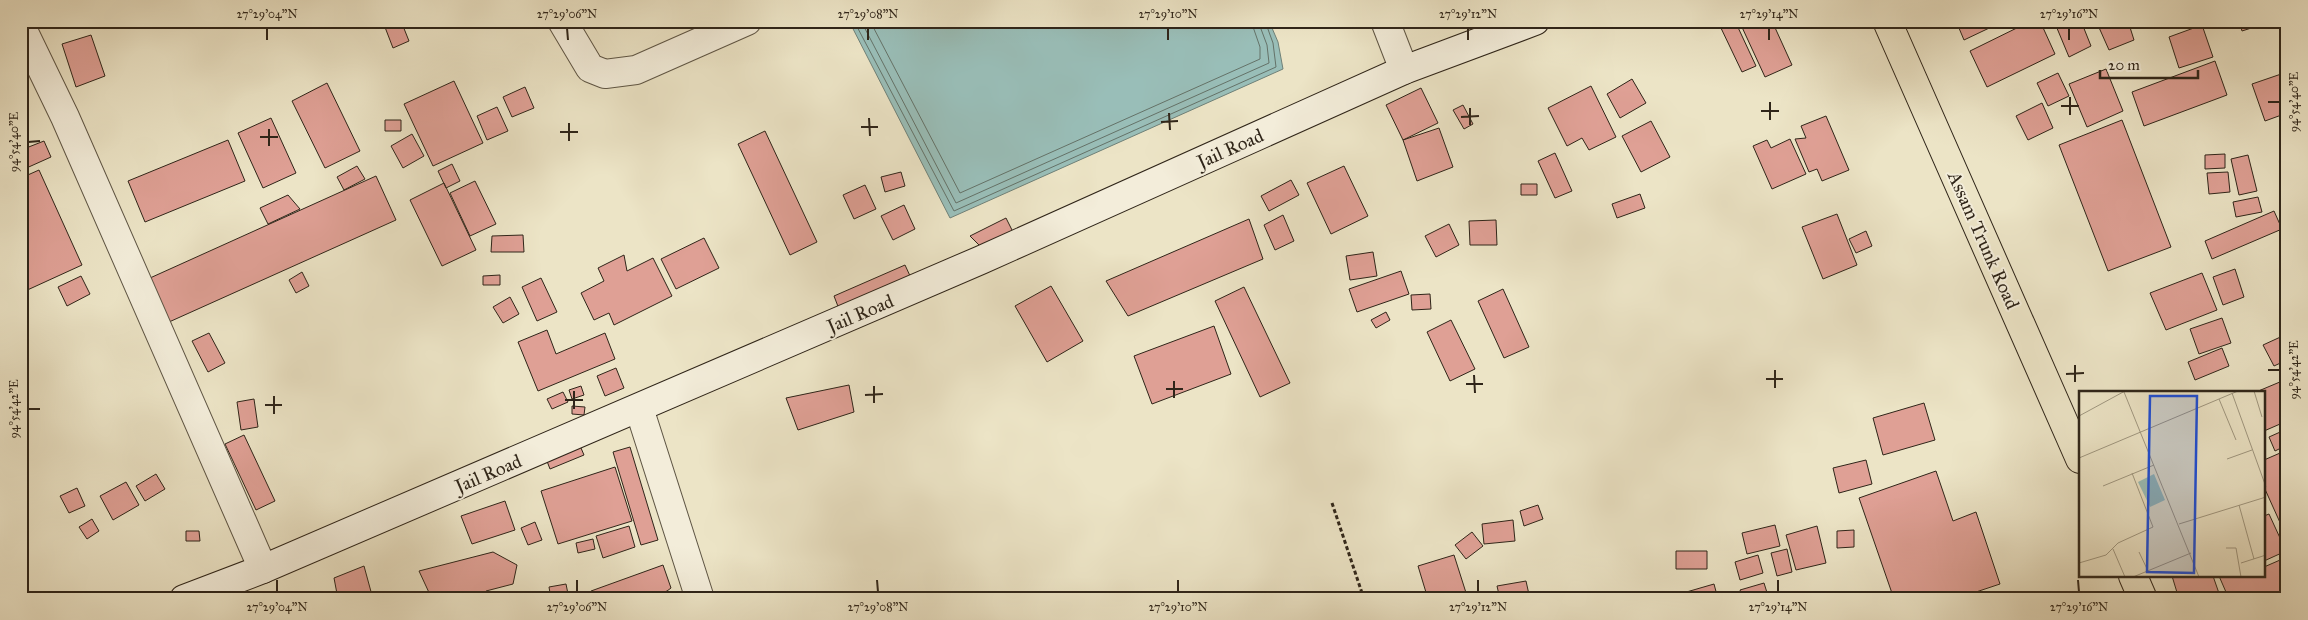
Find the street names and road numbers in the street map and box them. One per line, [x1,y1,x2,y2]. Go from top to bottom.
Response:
street label: Jail Road [1192,123,1268,175]
street label: Assam Trunk Road [1942,167,2024,313]
street label: Jail Road [822,289,898,339]
street label: Jail Road [450,449,526,499]

